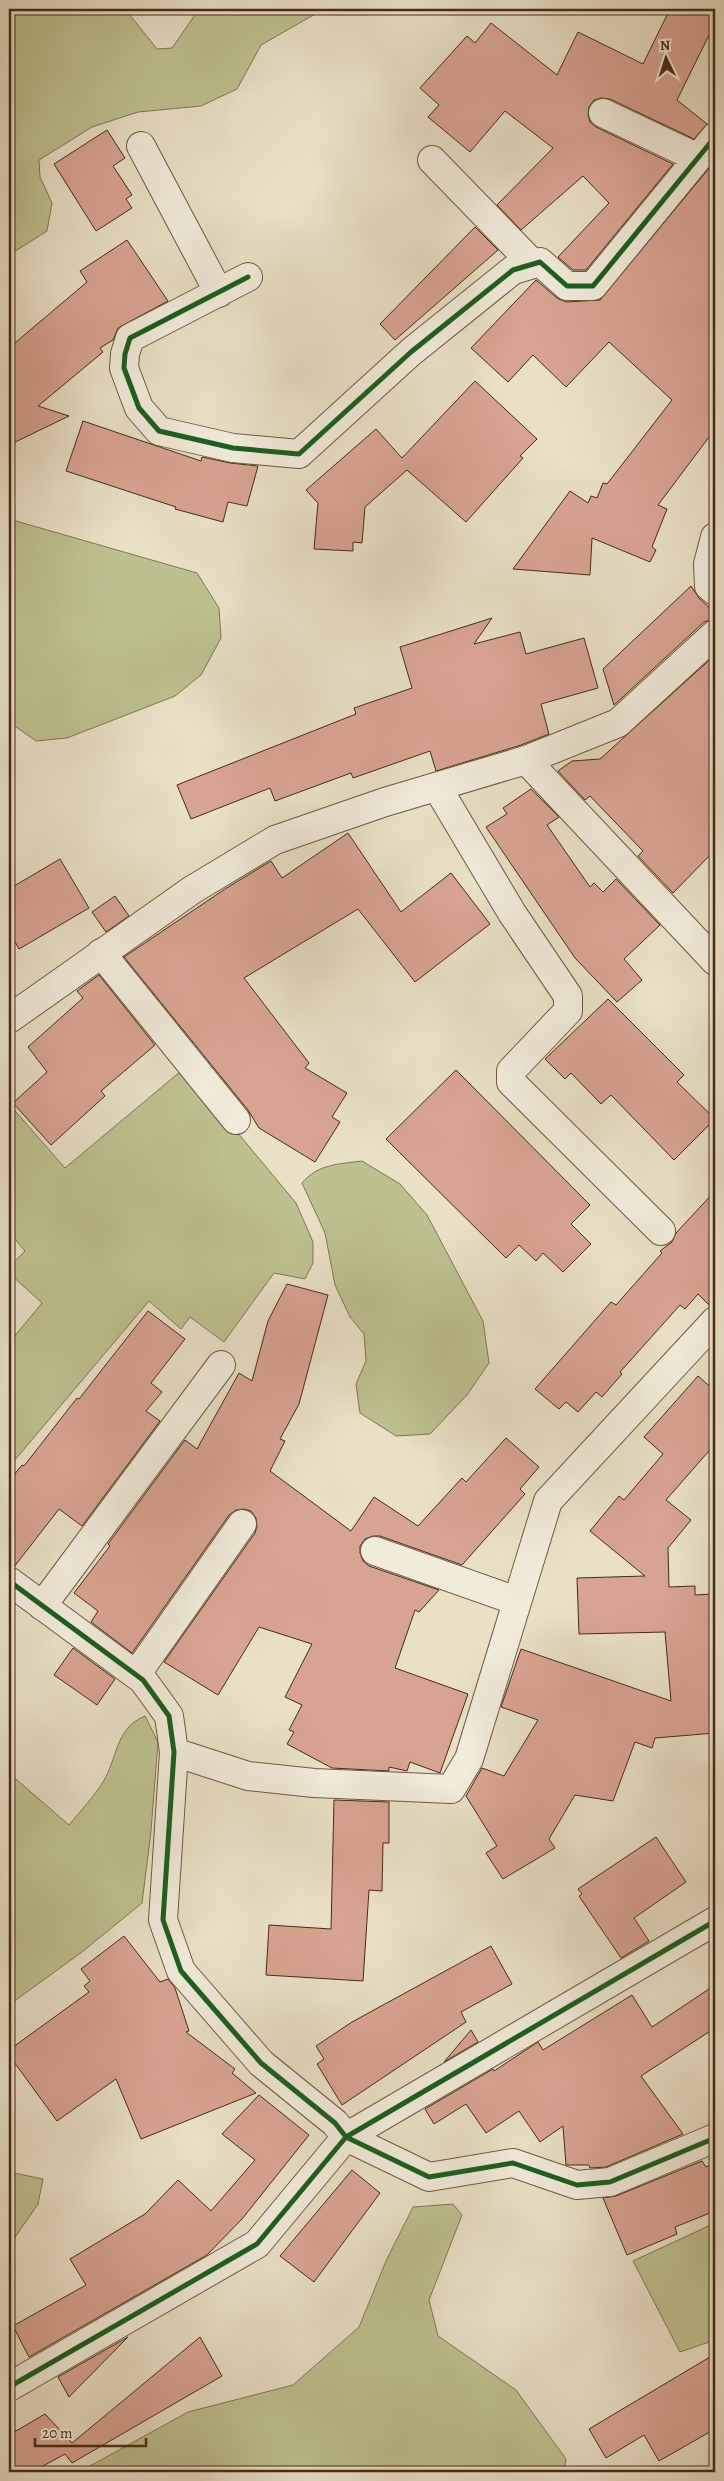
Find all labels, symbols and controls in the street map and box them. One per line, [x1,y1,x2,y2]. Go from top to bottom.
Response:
north arrow [642,32,692,82]
text: N [659,36,671,55]
scale bar [35,2416,146,2448]
text: 20 m [42,2423,73,2443]

